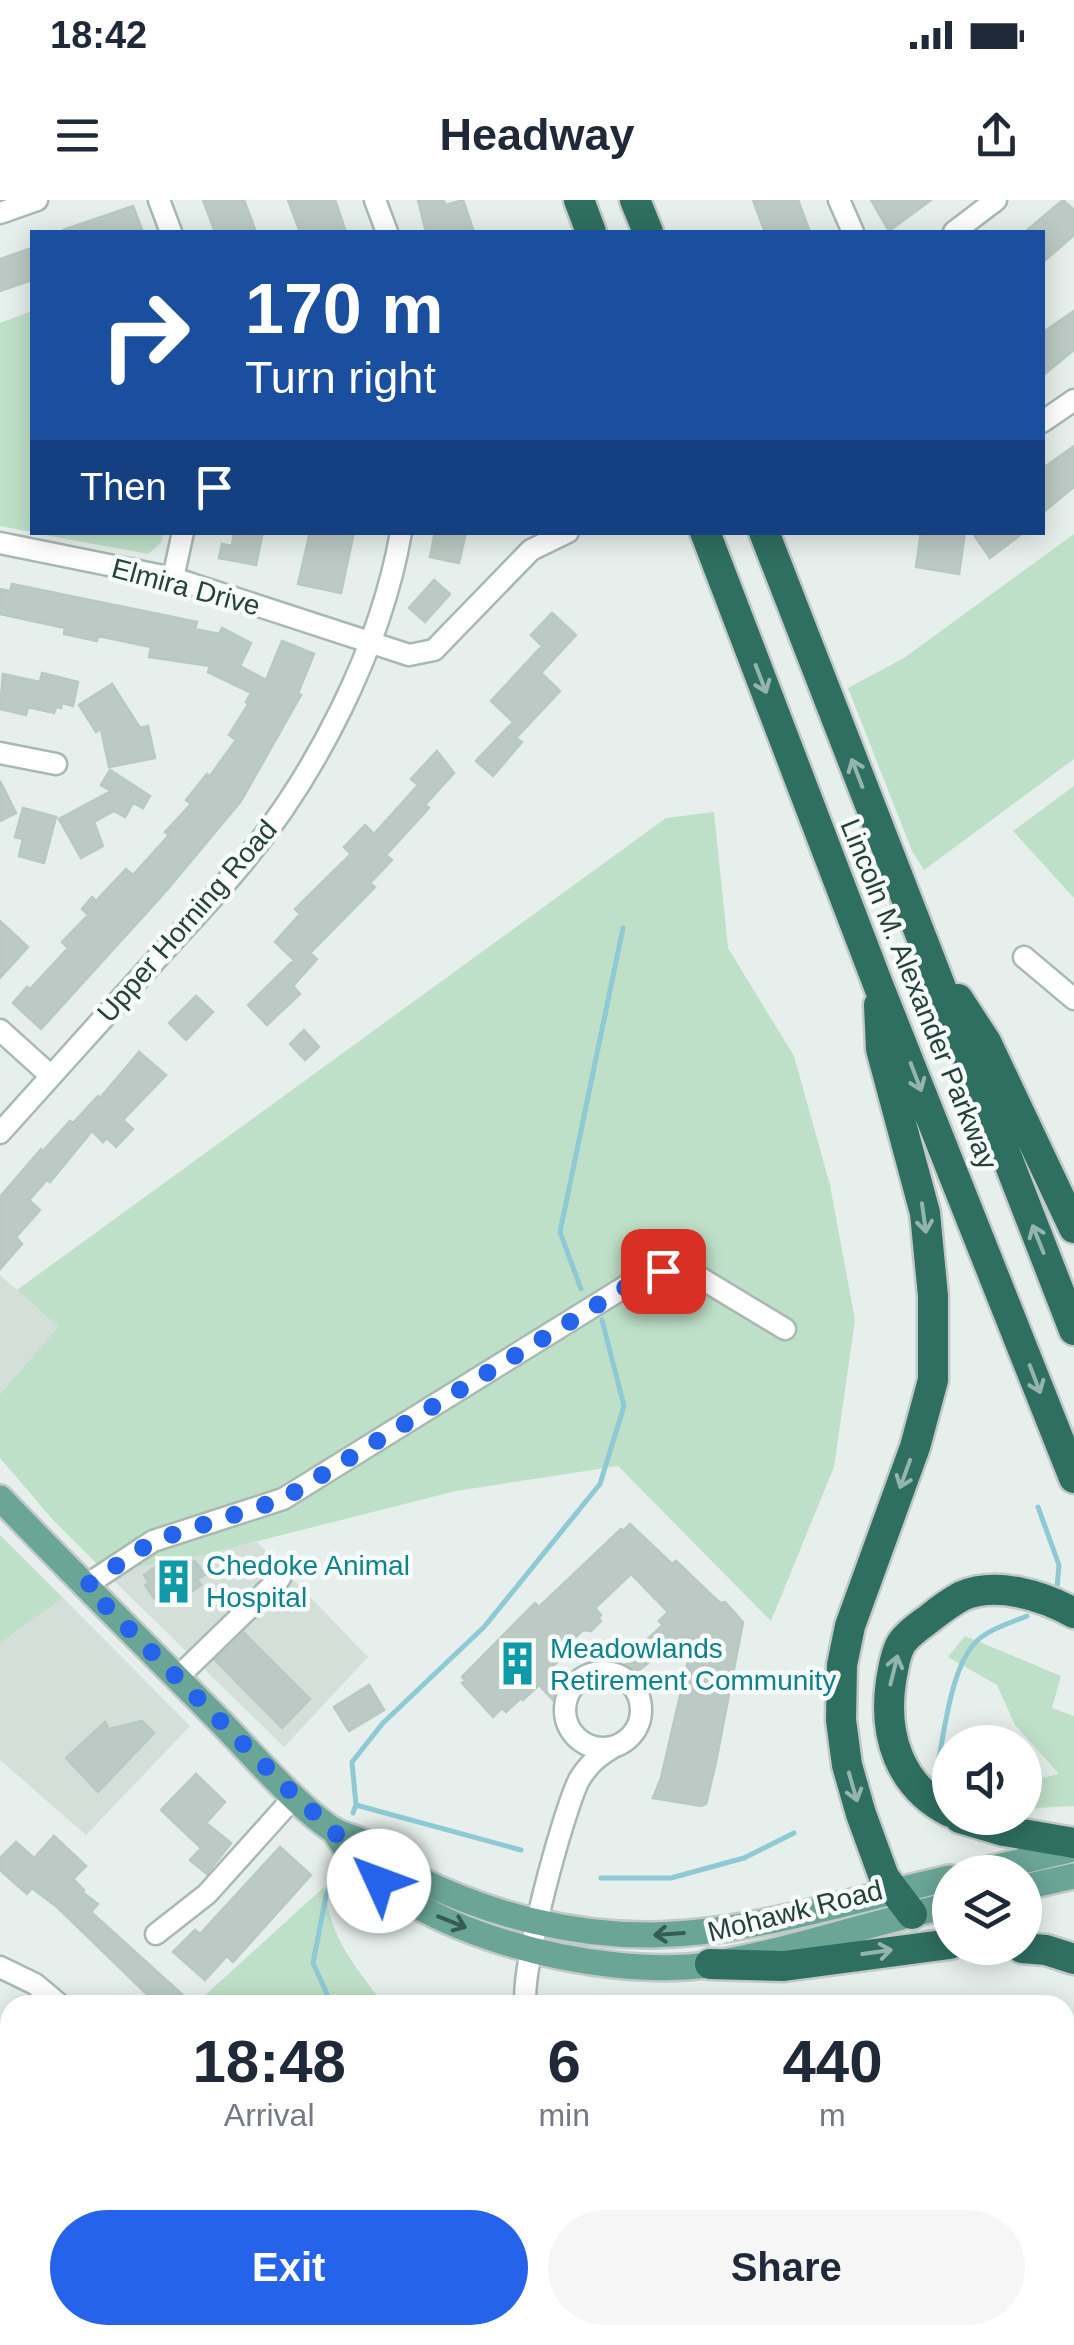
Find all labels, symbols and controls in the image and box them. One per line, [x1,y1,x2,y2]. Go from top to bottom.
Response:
text: 18:42 [50,14,147,56]
icon: menu [50,108,105,163]
icon: share [969,108,1024,163]
text: Headway [439,109,635,160]
icon: right [80,270,210,400]
text: 170 m [245,270,443,348]
text: Turn right [245,352,436,403]
icon: arrive [187,460,242,515]
text: Then [80,466,167,508]
street label: Elmira Drive [108,552,264,622]
one-way arrow [753,663,771,694]
one-way arrow [846,759,864,789]
street label: Upper Horning Road [91,814,283,1028]
street label: Lincoln M. Alexander Parkway [834,814,1004,1174]
one-way arrow [909,1061,927,1091]
one-way arrow [916,1202,934,1234]
one-way arrow [1027,1224,1045,1255]
pin [621,1229,706,1314]
icon: arrive [636,1244,691,1299]
one-way arrow [1027,1363,1045,1394]
one-way arrow [895,1457,913,1488]
place label: Chedoke Animal Hospital [206,1550,410,1613]
building icon: Chedoke Animal Hospital [149,1557,197,1605]
place label: Meadowlands Retirement Community [550,1633,836,1696]
building icon: Meadowlands Retirement Community [493,1640,541,1688]
one-way arrow [886,1655,904,1687]
map controls [932,1725,1042,1965]
button: sound [932,1725,1042,1835]
one-way arrow [845,1771,863,1802]
position arrow [327,1829,431,1933]
button: layers [932,1855,1042,1965]
street label: Mohawk Road [704,1874,886,1948]
one-way arrow [436,1914,467,1932]
one-way arrow [653,1924,685,1943]
one-way arrow [860,1943,892,1961]
text: 18:48 [192,2028,346,2095]
text: 6 [547,2028,581,2095]
text: 440 [782,2028,883,2095]
text: Arrival [224,2097,315,2133]
text: min [538,2097,590,2133]
text: m [819,2097,846,2133]
button: Exit [50,2210,528,2325]
button: Share [548,2210,1025,2325]

